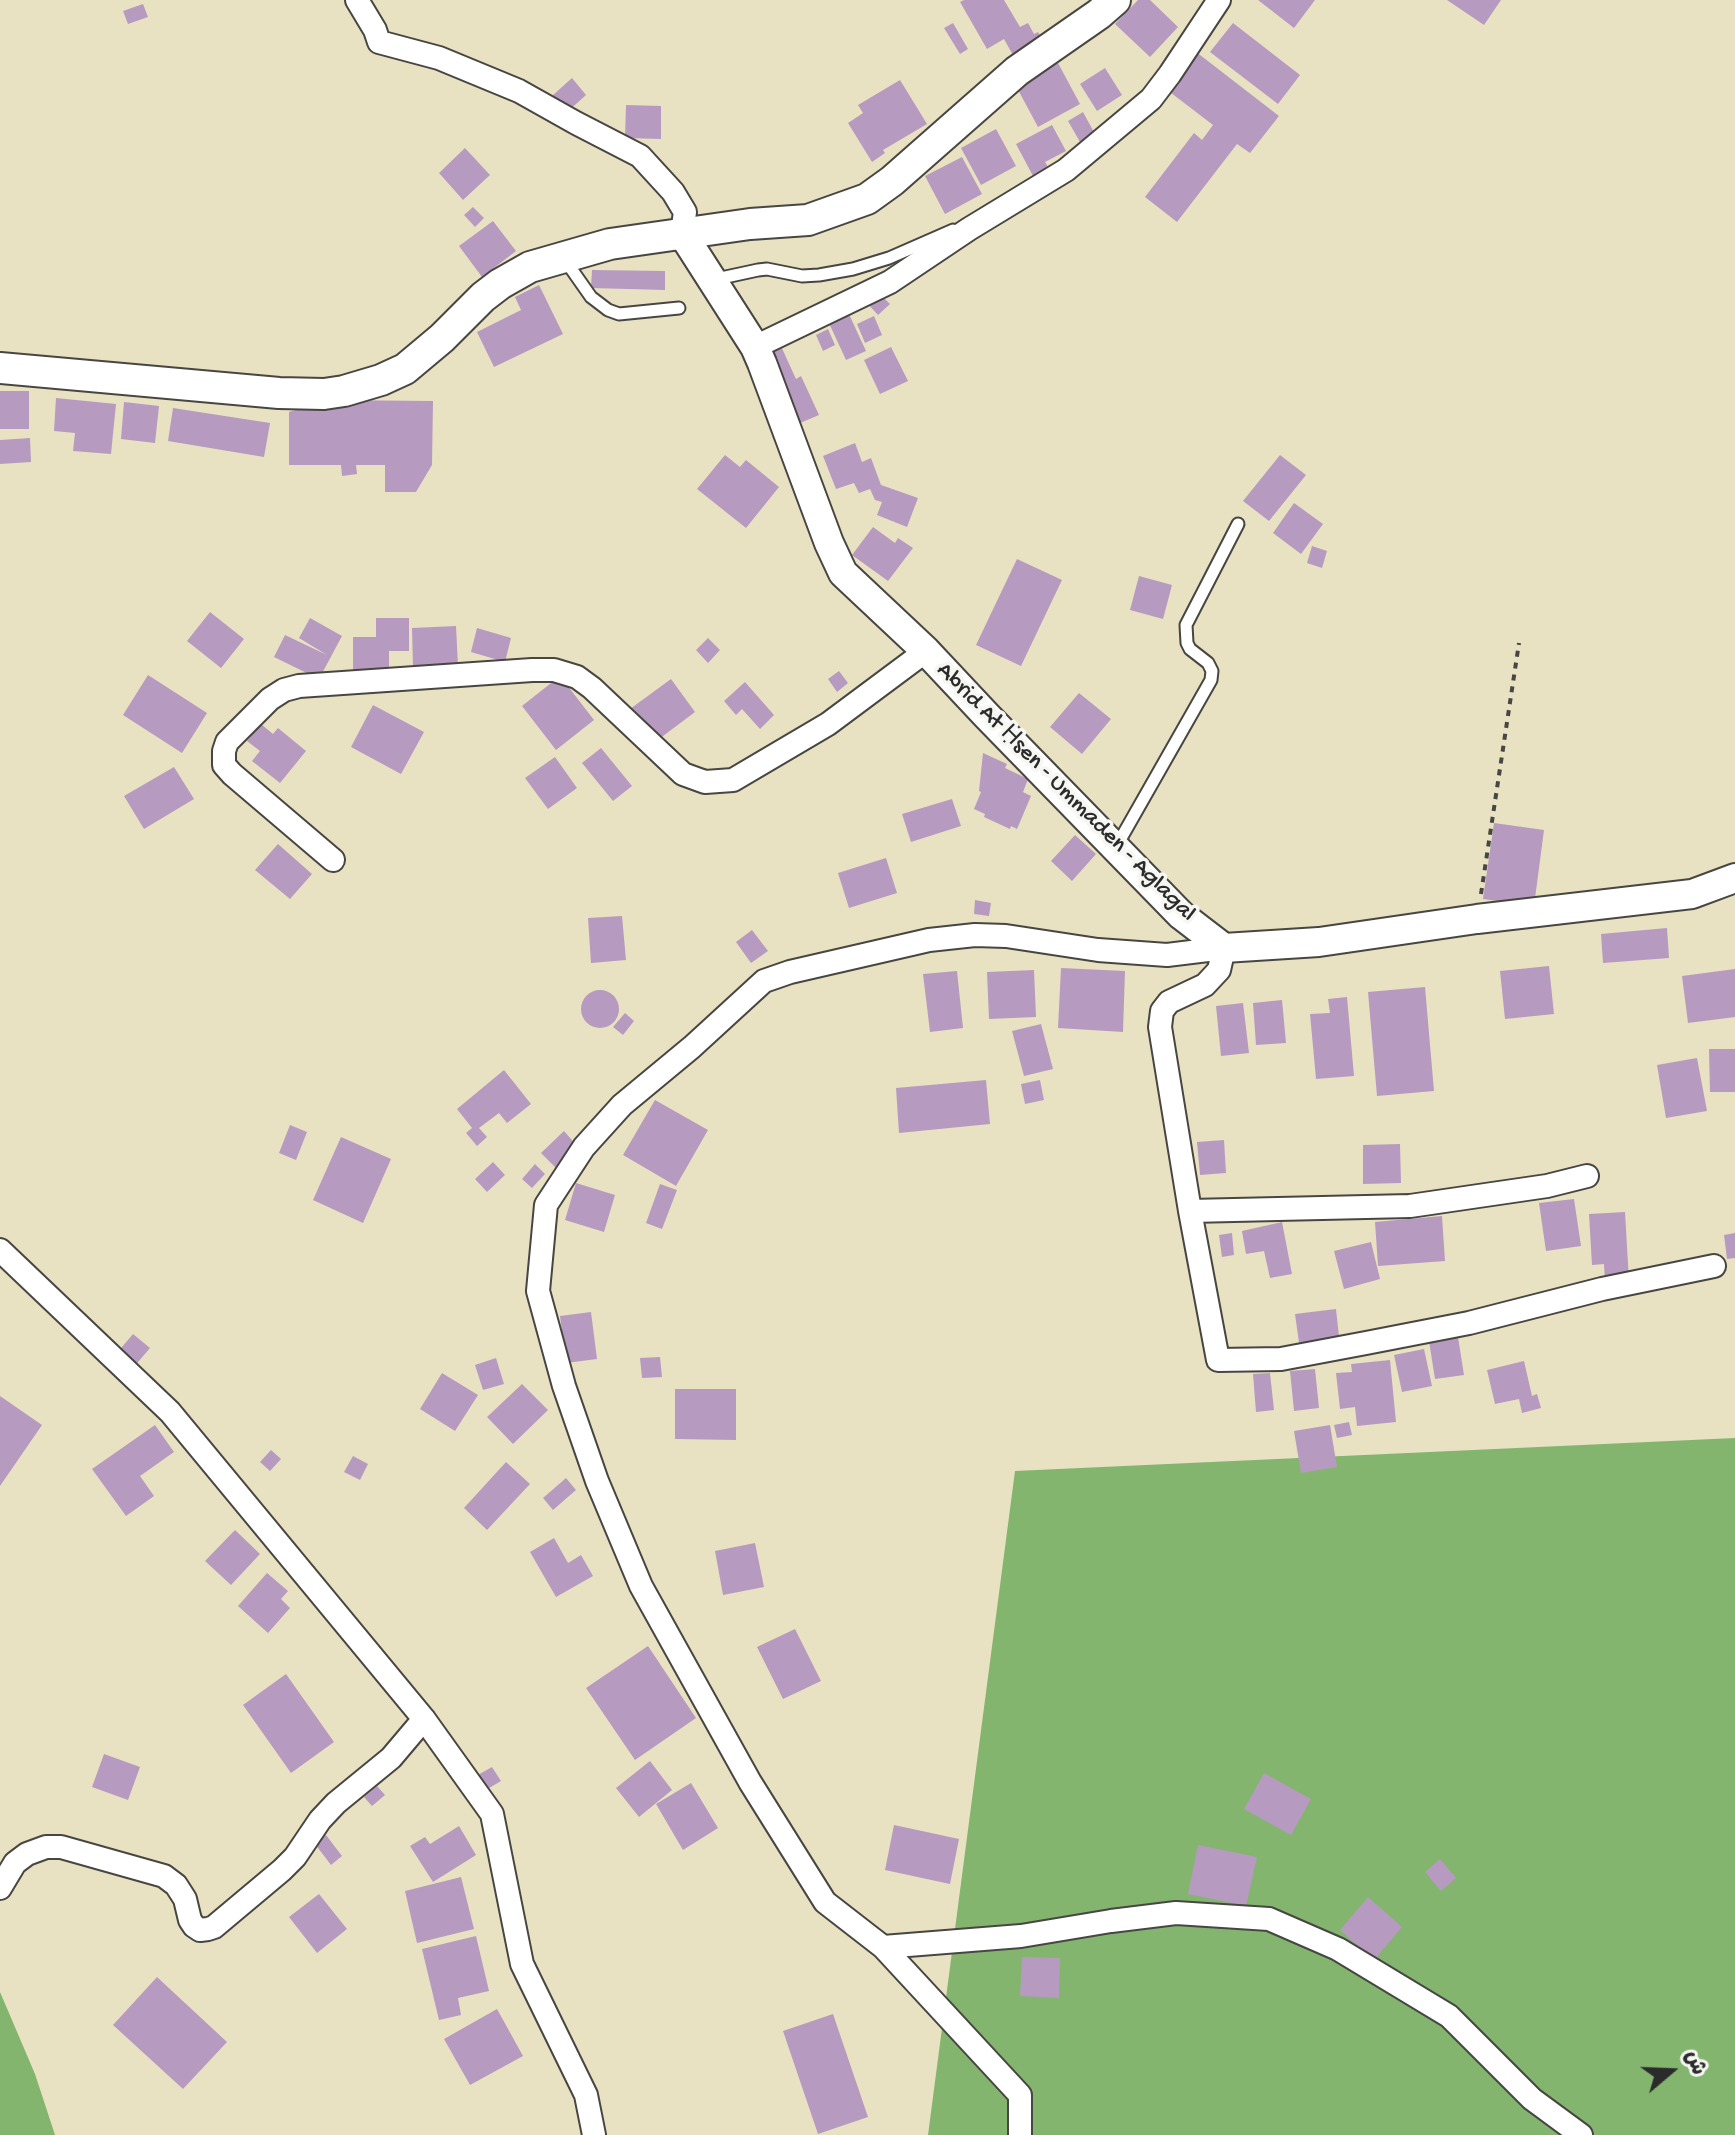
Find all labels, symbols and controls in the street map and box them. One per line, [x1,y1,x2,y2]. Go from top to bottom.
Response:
street label: Abrid At Ḥsen - Ummaden - Aglagal [929,657,1201,929]
north arrow [1631,2031,1711,2111]
text: ش [1677,2048,1710,2079]

